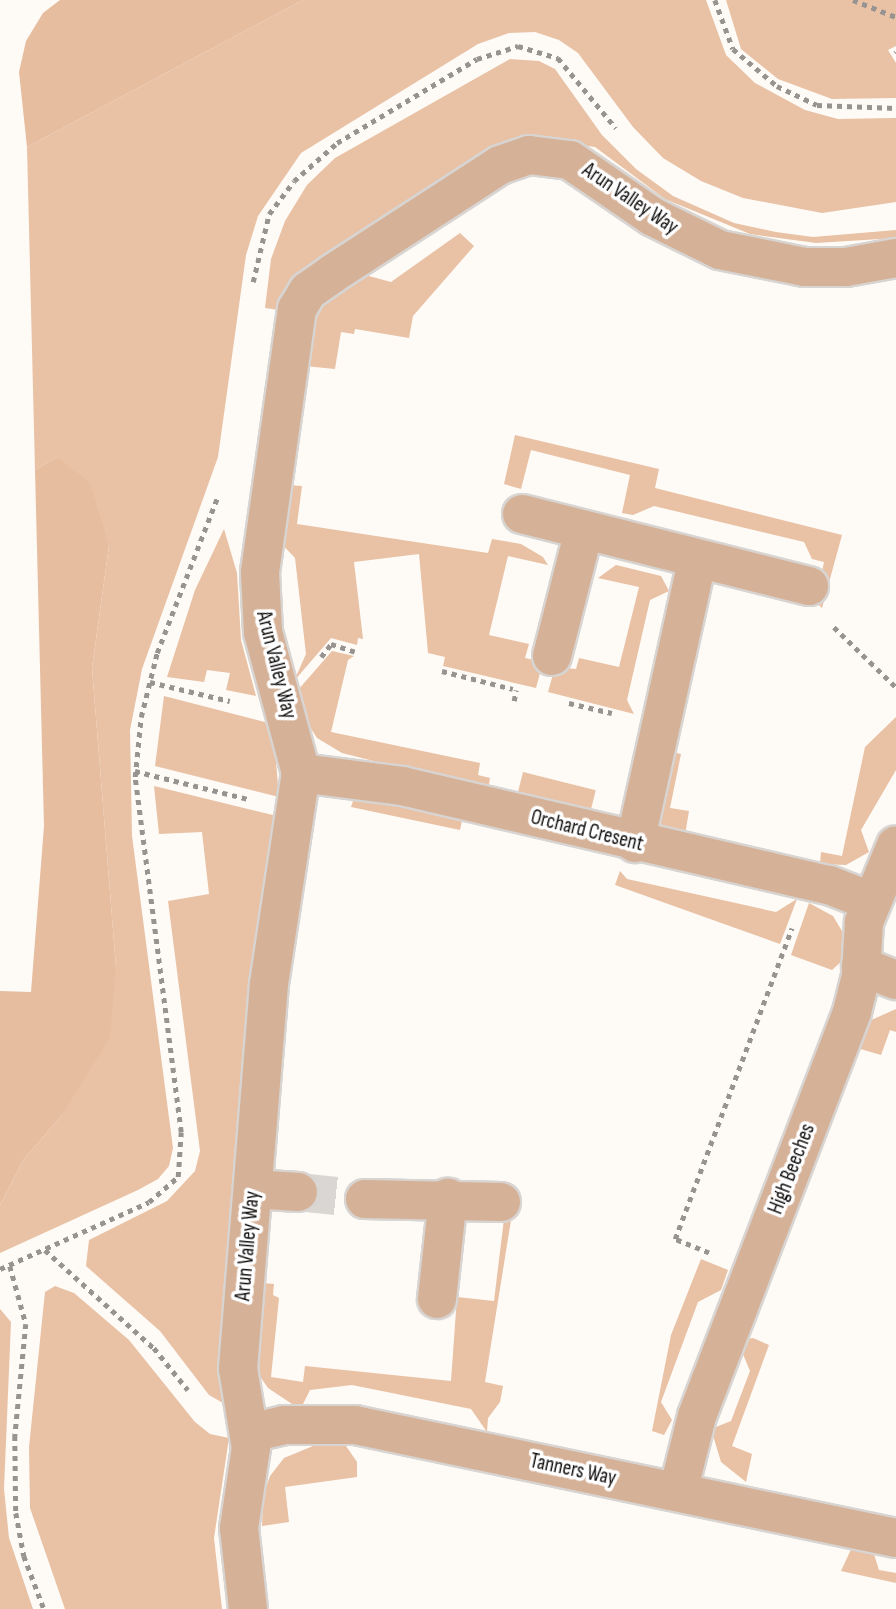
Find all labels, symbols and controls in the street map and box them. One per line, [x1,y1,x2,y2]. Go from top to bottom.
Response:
street label: Arun Valley Way [577,158,683,240]
street label: Arun Valley Way [250,609,302,721]
street label: Orchard Cresent [528,805,646,857]
street label: High Beeches [763,1120,821,1218]
street label: Arun Valley Way [231,1190,265,1302]
street label: Tanners Way [528,1449,618,1491]

